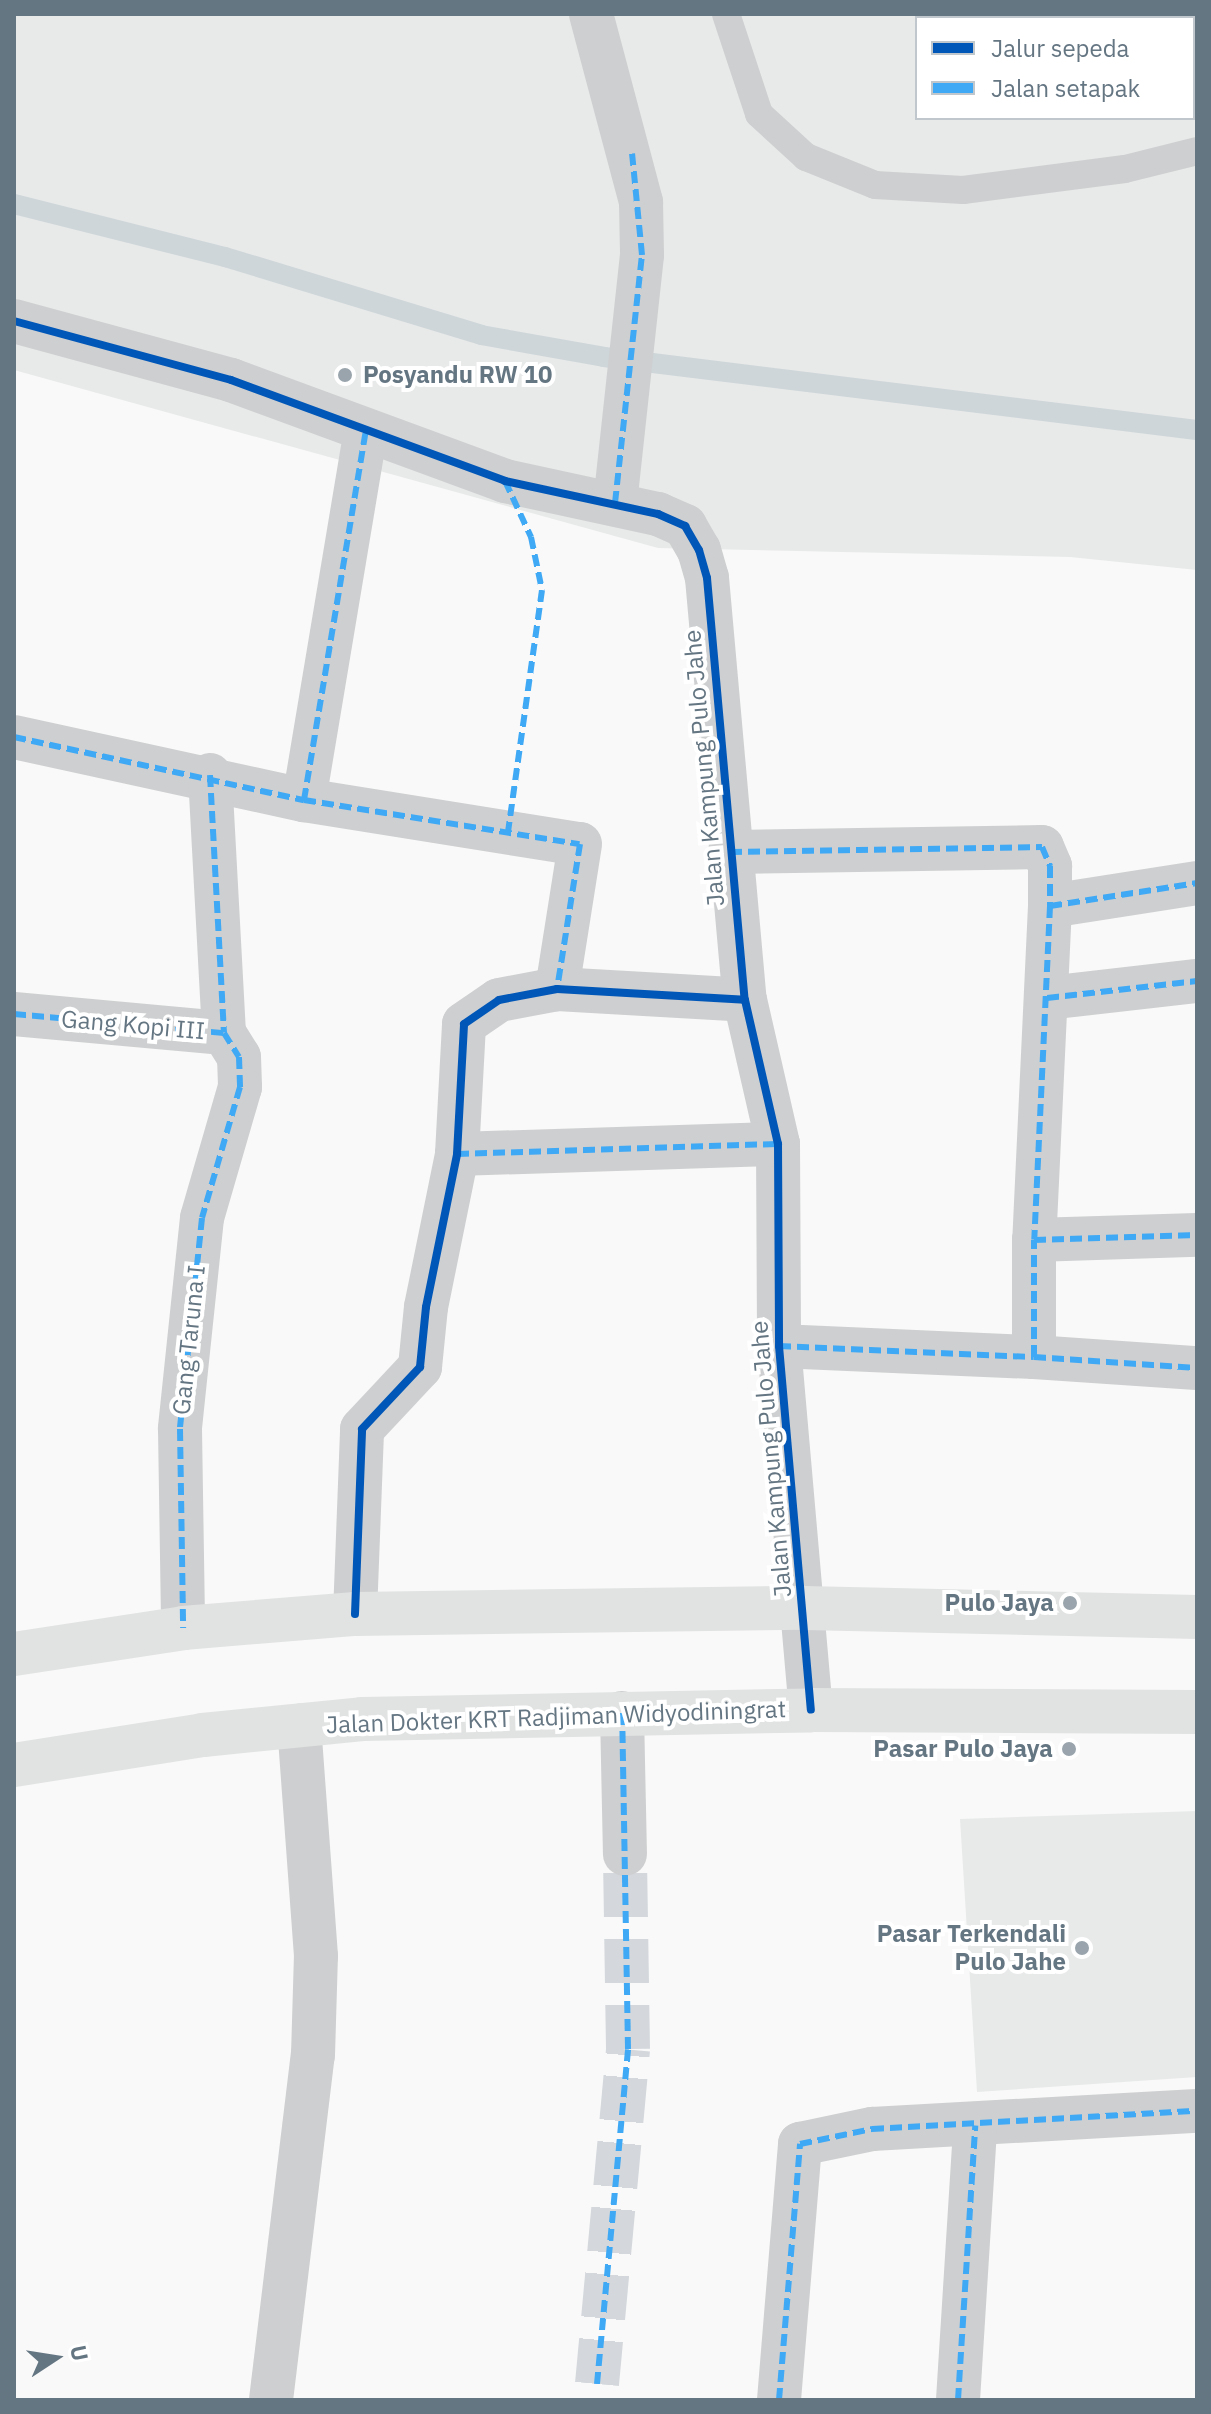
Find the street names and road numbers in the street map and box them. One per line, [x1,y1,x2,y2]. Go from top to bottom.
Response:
street label: Jalan Kampung Pulo Jahe [678,629,730,907]
street label: Gang Kopi III [60,1004,206,1046]
street label: Gang Taruna I [167,1264,211,1416]
street label: Jalan Kampung Pulo Jahe [745,1320,797,1598]
street label: Jalan Dokter KRT Radjiman Widyodiningrat [325,1695,787,1739]

